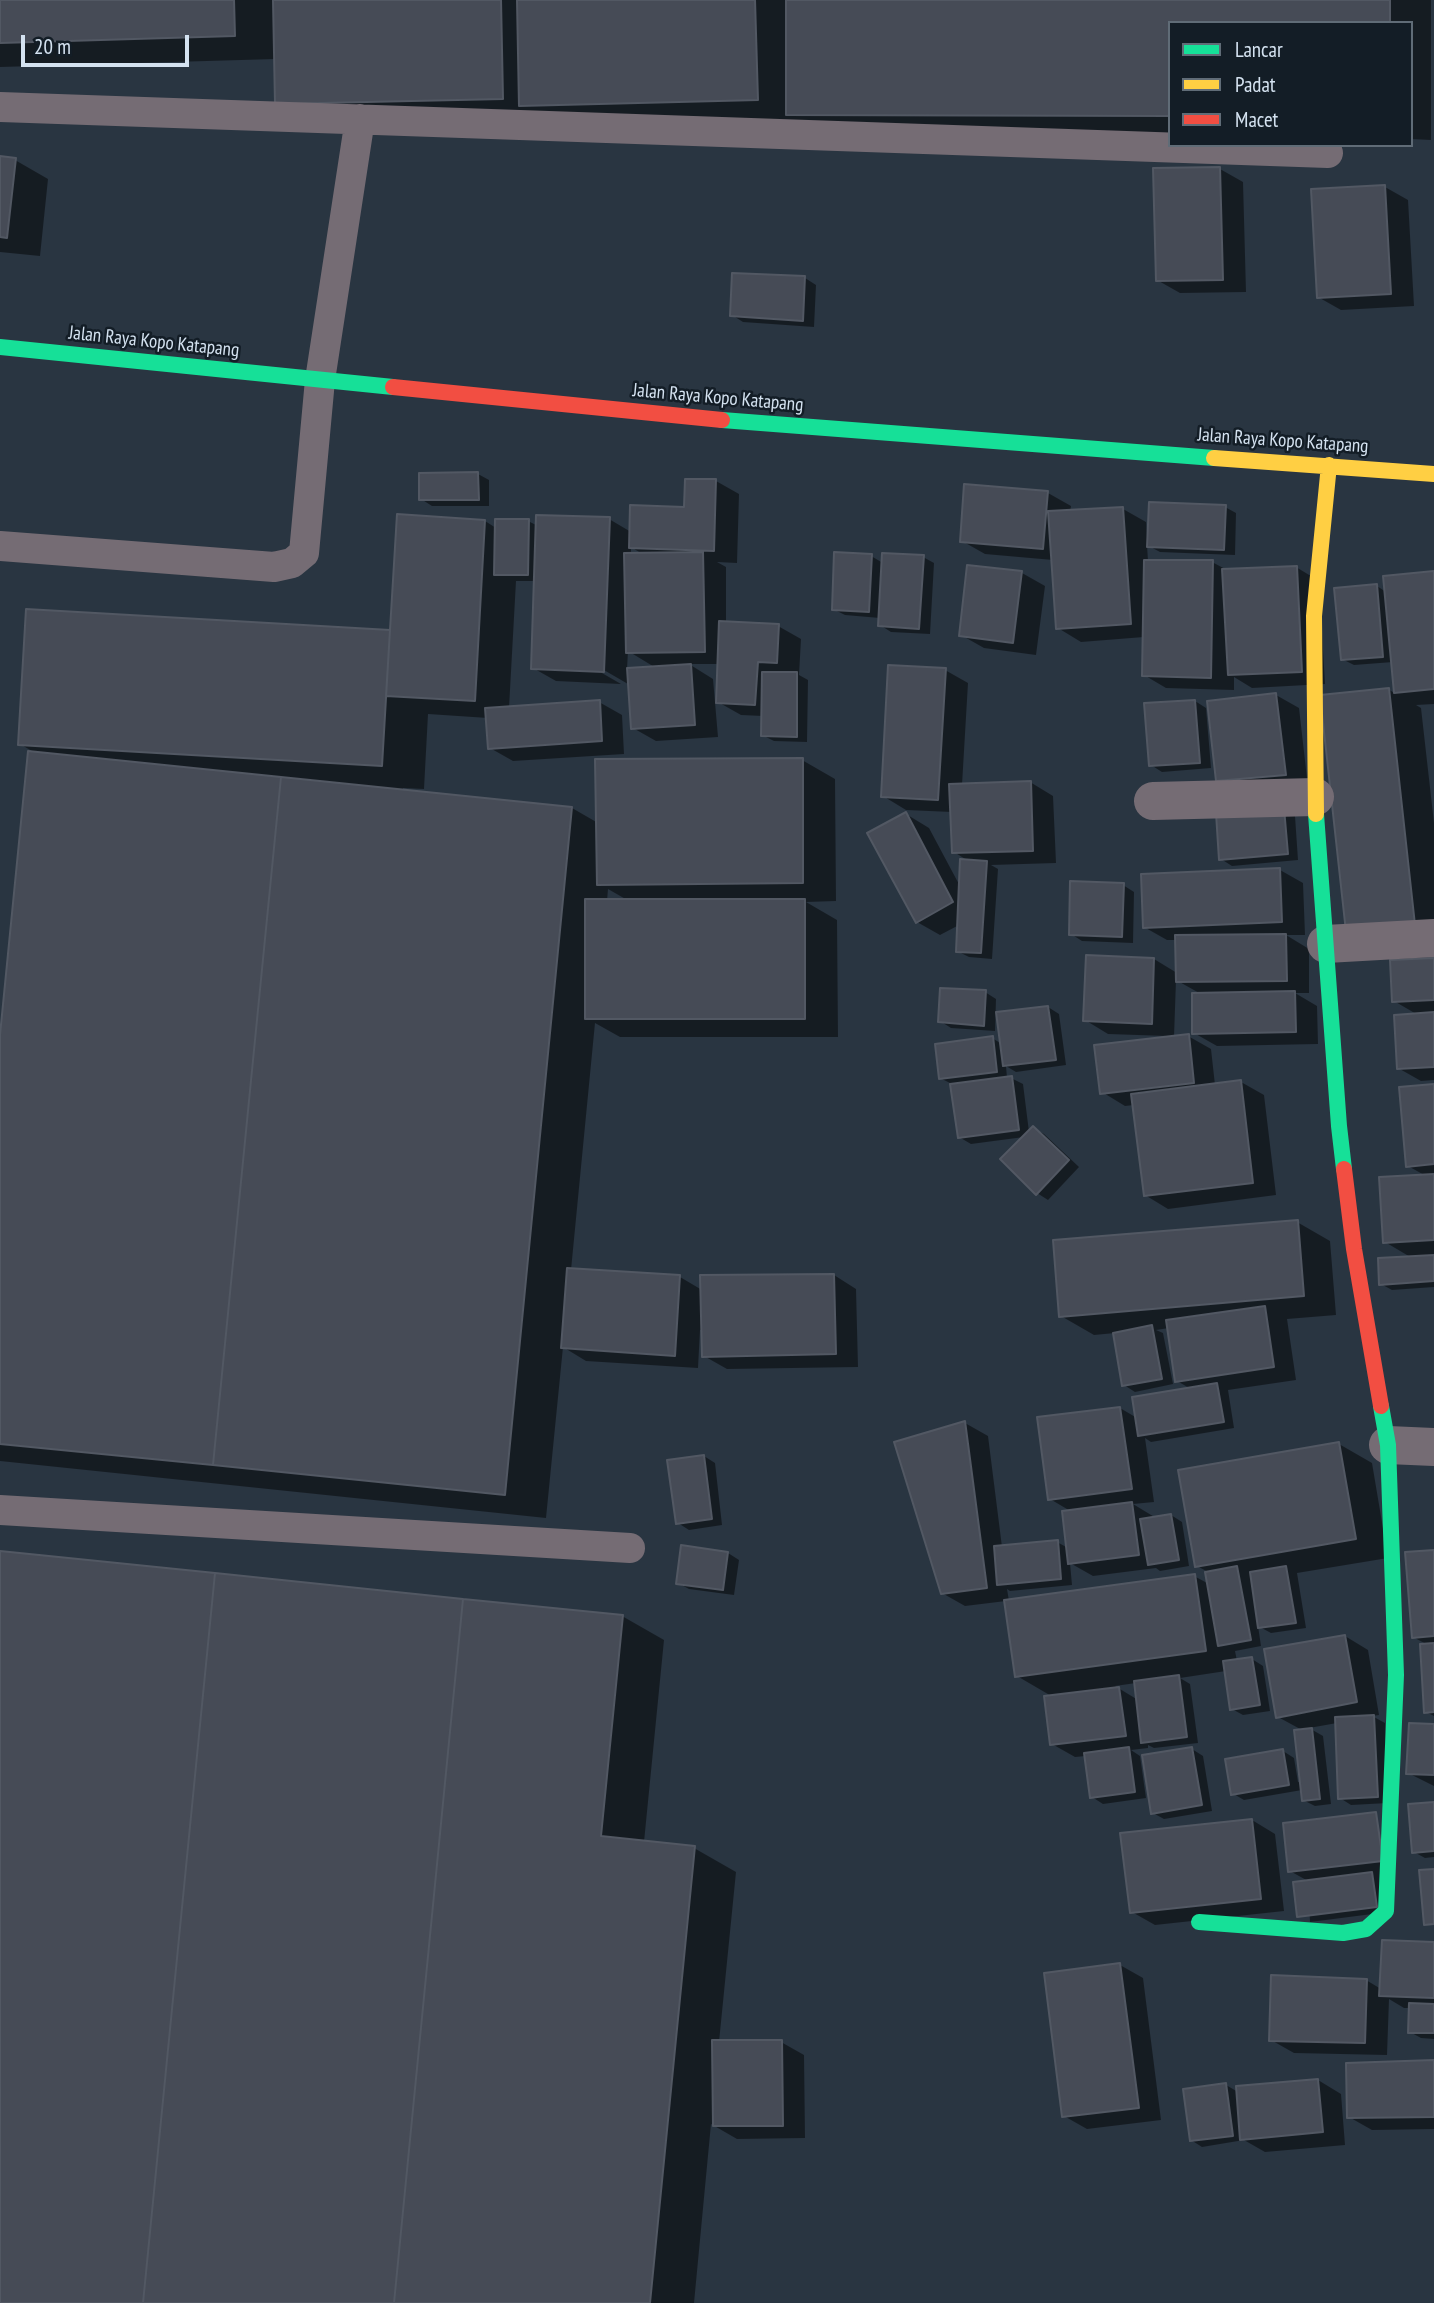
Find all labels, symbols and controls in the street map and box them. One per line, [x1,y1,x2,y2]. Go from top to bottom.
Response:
scale bar [24,21,192,65]
legend [1168,21,1413,147]
text: 20 m [34,33,71,60]
text: Lancar [1235,36,1283,63]
text: Padat [1235,71,1276,98]
text: Macet [1235,106,1278,133]
street label: Jalan Raya Kopo Katapang [68,322,240,362]
street label: Jalan Raya Kopo Katapang [632,379,804,417]
street label: Jalan Raya Kopo Katapang [1197,424,1369,458]

